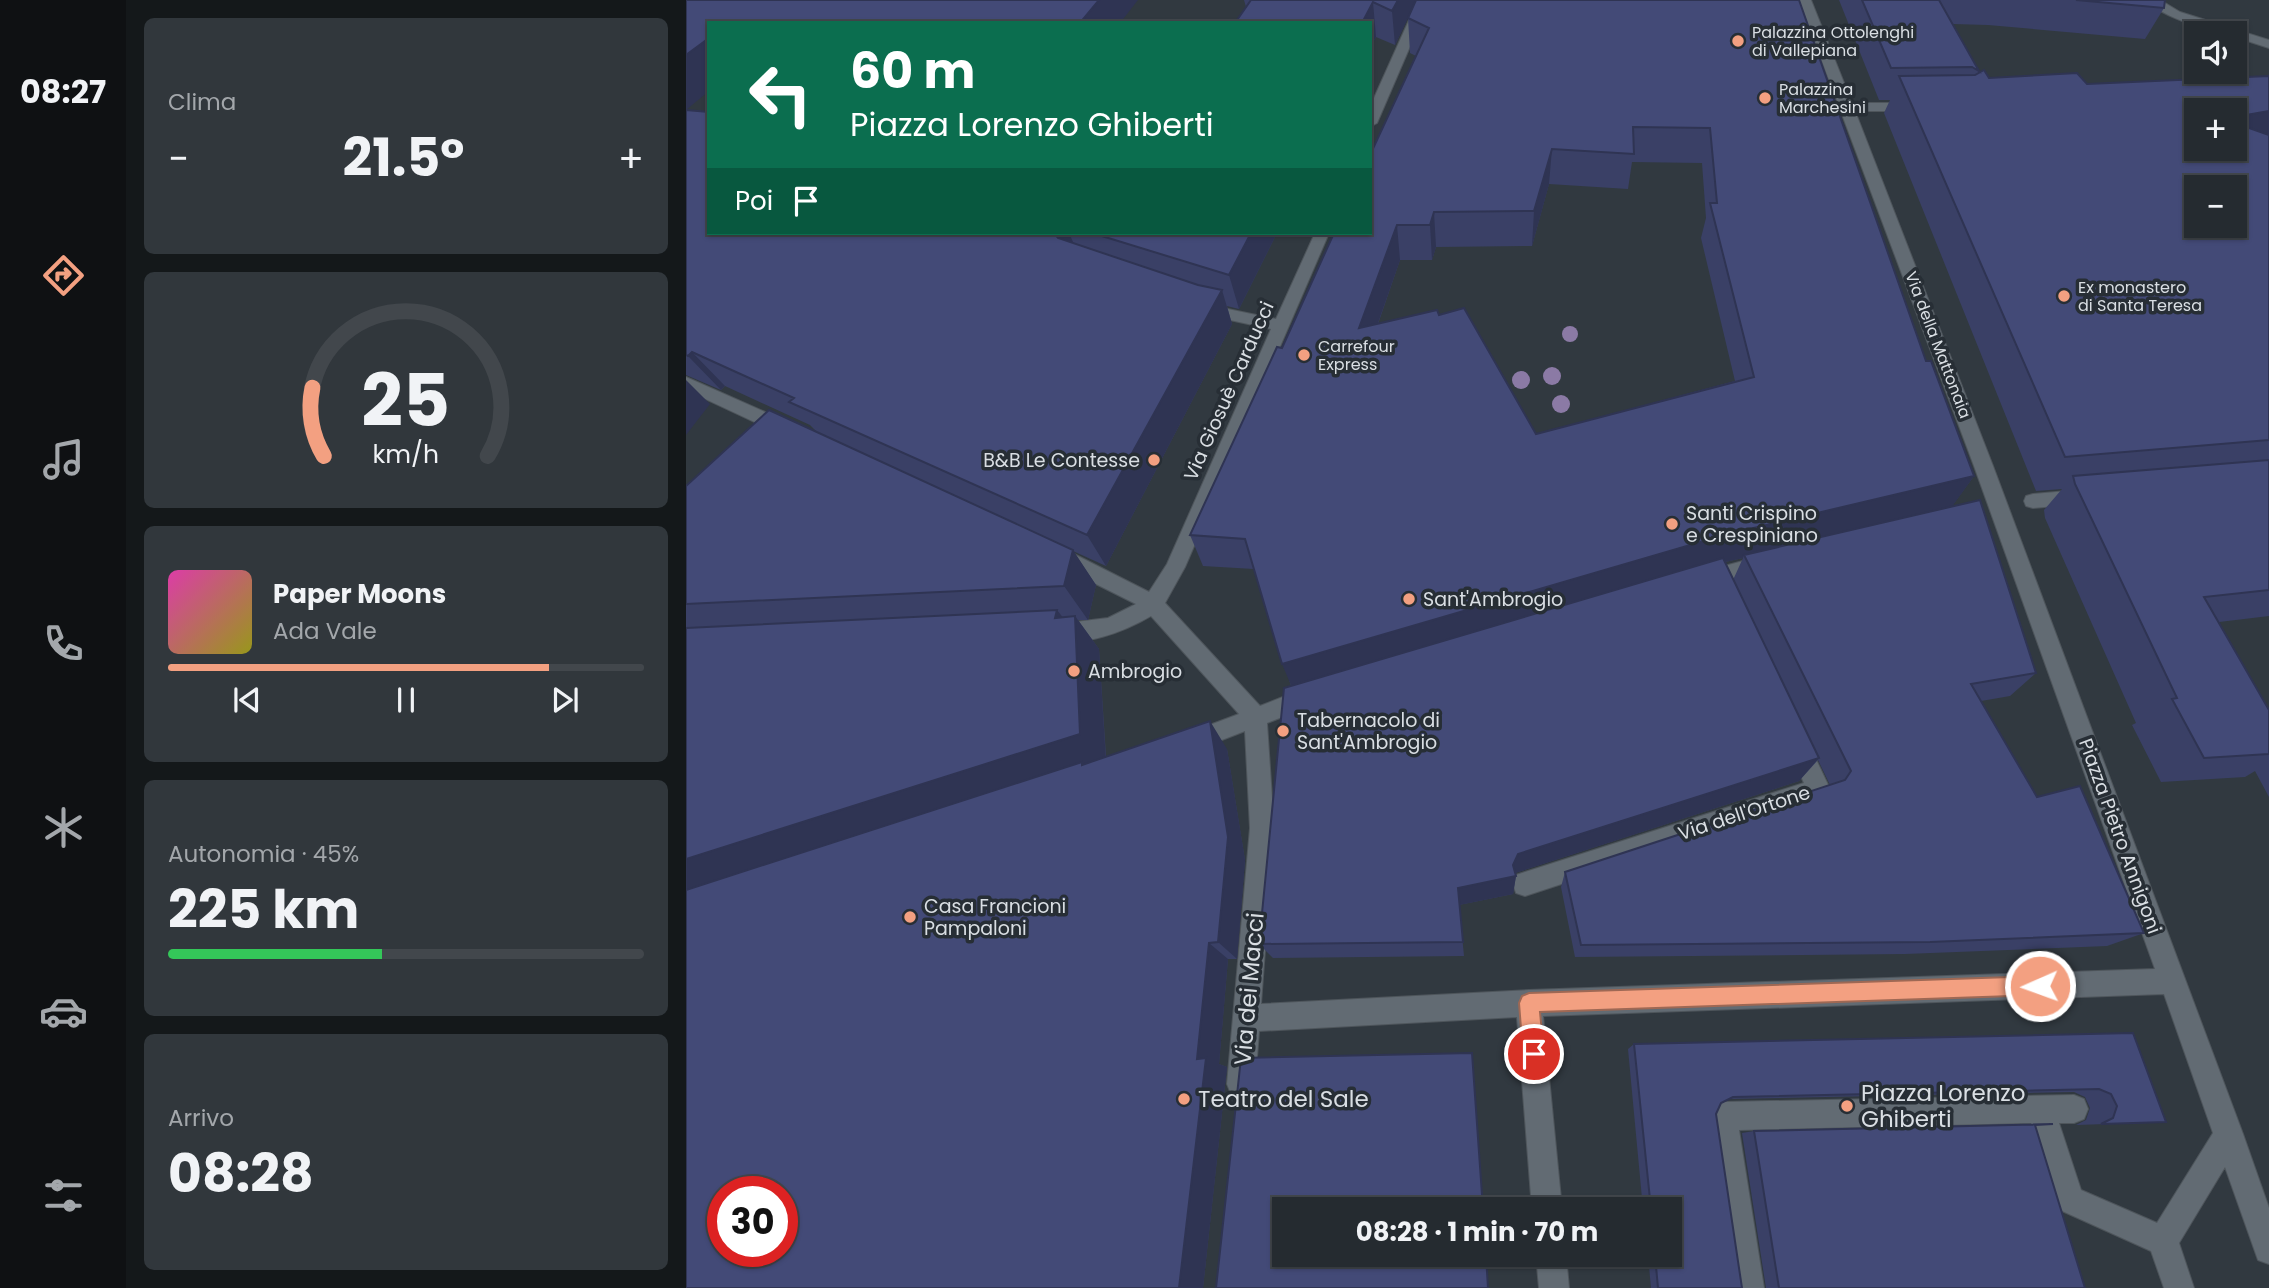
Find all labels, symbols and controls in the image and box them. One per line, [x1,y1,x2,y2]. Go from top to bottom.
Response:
place label: Palazzina Ottolenghi di Vallepiana [1752,21,1914,62]
map controls [2184,21,2247,238]
button: sound [2184,21,2247,84]
marker: Palazzina Ottolenghi di Vallepiana [1730,33,1746,49]
text: 60 m [850,37,975,105]
icon: left [735,49,826,140]
text: 08:27 [20,69,106,114]
place label: Palazzina Marchesini [1779,78,1866,119]
text: Clima [168,86,236,118]
marker: Palazzina Marchesini [1757,90,1773,106]
button: + [2184,98,2247,161]
text: Piazza Lorenzo Ghiberti [850,102,1214,147]
text: 21.5° [343,121,464,194]
text: − [168,132,189,185]
text: + [618,132,644,185]
button: − [2184,175,2247,238]
icon: arrive [787,182,825,220]
text: Poi [735,183,773,219]
icon: directions [39,251,88,300]
street label: Via della Mattonaia [1899,268,1977,422]
place label: Ex monastero di Santa Teresa [2078,276,2202,317]
marker: Ex monastero di Santa Teresa [2056,288,2072,304]
street label: Via Giosuè Carducci [1177,297,1281,485]
place label: Carrefour Express [1318,335,1395,376]
marker: Carrefour Express [1296,347,1312,363]
text: 25 [362,350,450,451]
icon: music [39,435,88,484]
text: km/h [373,437,439,472]
place label: B&B Le Contesse [983,447,1140,474]
marker: B&B Le Contesse [1146,452,1162,468]
place label: Santi Crispino e Crespiniano [1686,500,1818,549]
marker: Santi Crispino e Crespiniano [1664,516,1680,532]
text: Paper Moons [273,576,446,612]
place label: Sant'Ambrogio [1423,586,1563,613]
marker: Sant'Ambrogio [1401,591,1417,607]
text: Ada Vale [273,615,377,647]
icon: phone [39,619,88,668]
place label: Ambrogio [1088,658,1182,685]
marker: Ambrogio [1066,663,1082,679]
icon: previous [228,681,266,719]
icon: pause [387,681,425,719]
icon: next [546,681,584,719]
place label: Tabernacolo di Sant'Ambrogio [1297,707,1440,756]
marker: Tabernacolo di Sant'Ambrogio [1275,723,1291,739]
street label: Piazza Pietro Annigoni [2072,735,2168,937]
street label: Via dell'Ortone [1674,779,1814,847]
icon: climate [39,803,88,852]
text: Autonomia · 45% [168,838,359,870]
text: 225 km [168,873,359,946]
place label: Casa Francioni Pampaloni [924,893,1066,942]
marker: Casa Francioni Pampaloni [902,909,918,925]
street label: Via dei Macci [1226,911,1272,1067]
position arrow [2003,949,2077,1023]
icon: car [39,987,88,1036]
pin [1504,1024,1564,1084]
icon: arrive [1515,1035,1553,1073]
place label: Piazza Lorenzo Ghiberti [1861,1077,2026,1135]
place label: Teatro del Sale [1198,1083,1369,1115]
marker: Teatro del Sale [1176,1091,1192,1107]
marker: Piazza Lorenzo Ghiberti [1839,1098,1855,1114]
text: Arrivo [168,1102,234,1134]
text: 08:28 [168,1137,314,1210]
icon: filters [39,1171,88,1220]
speed limit sign: 30 [707,1176,798,1267]
text: 08:28 · 1 min · 70 m [1356,1214,1598,1250]

